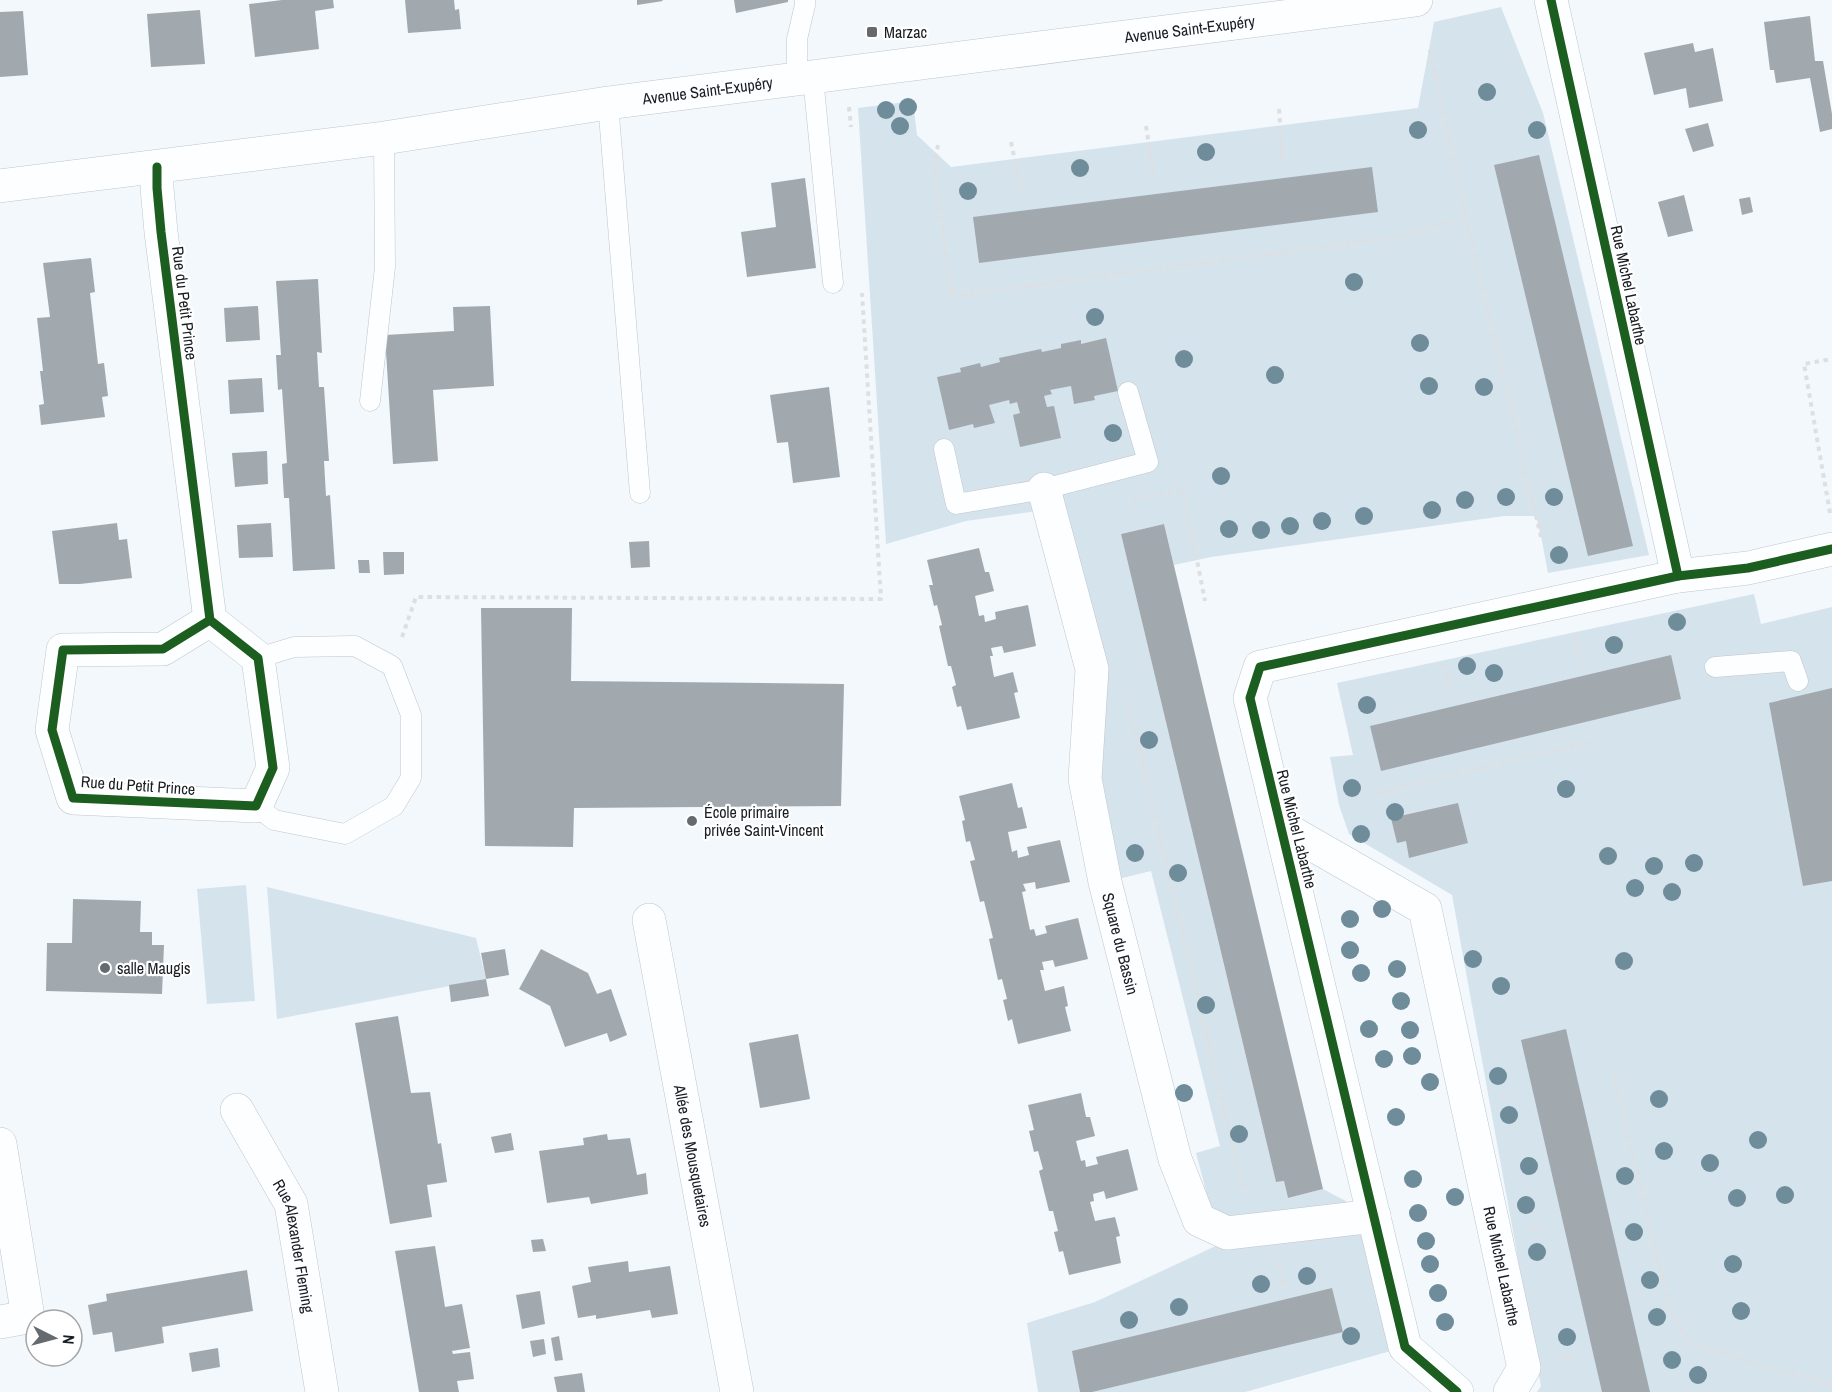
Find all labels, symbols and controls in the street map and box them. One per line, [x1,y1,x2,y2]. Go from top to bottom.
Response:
street label: Avenue Saint-Exupéry [1122,10,1256,48]
place label: Marzac [884,21,927,43]
marker: Marzac [865,25,879,39]
street label: Avenue Saint-Exupéry [640,71,774,110]
street label: Rue Michel Labarthe [1606,223,1652,347]
street label: Rue du Petit Prince [167,245,203,361]
street label: Rue Michel Labarthe [1272,767,1322,891]
street label: Rue du Petit Prince [80,770,196,800]
place label: École primaire privée Saint-Vincent [704,801,824,841]
marker: École primaire privée Saint-Vincent [685,814,699,828]
street label: Square du Bassin [1097,890,1144,997]
place label: salle Maugis [117,957,191,979]
marker: salle Maugis [98,961,112,975]
street label: Allée des Mousquetaires [669,1082,717,1229]
street label: Rue Alexander Fleming [268,1175,320,1315]
street label: Rue Michel Labarthe [1478,1204,1526,1328]
north arrow [24,1308,84,1368]
text: N [57,1334,80,1345]

